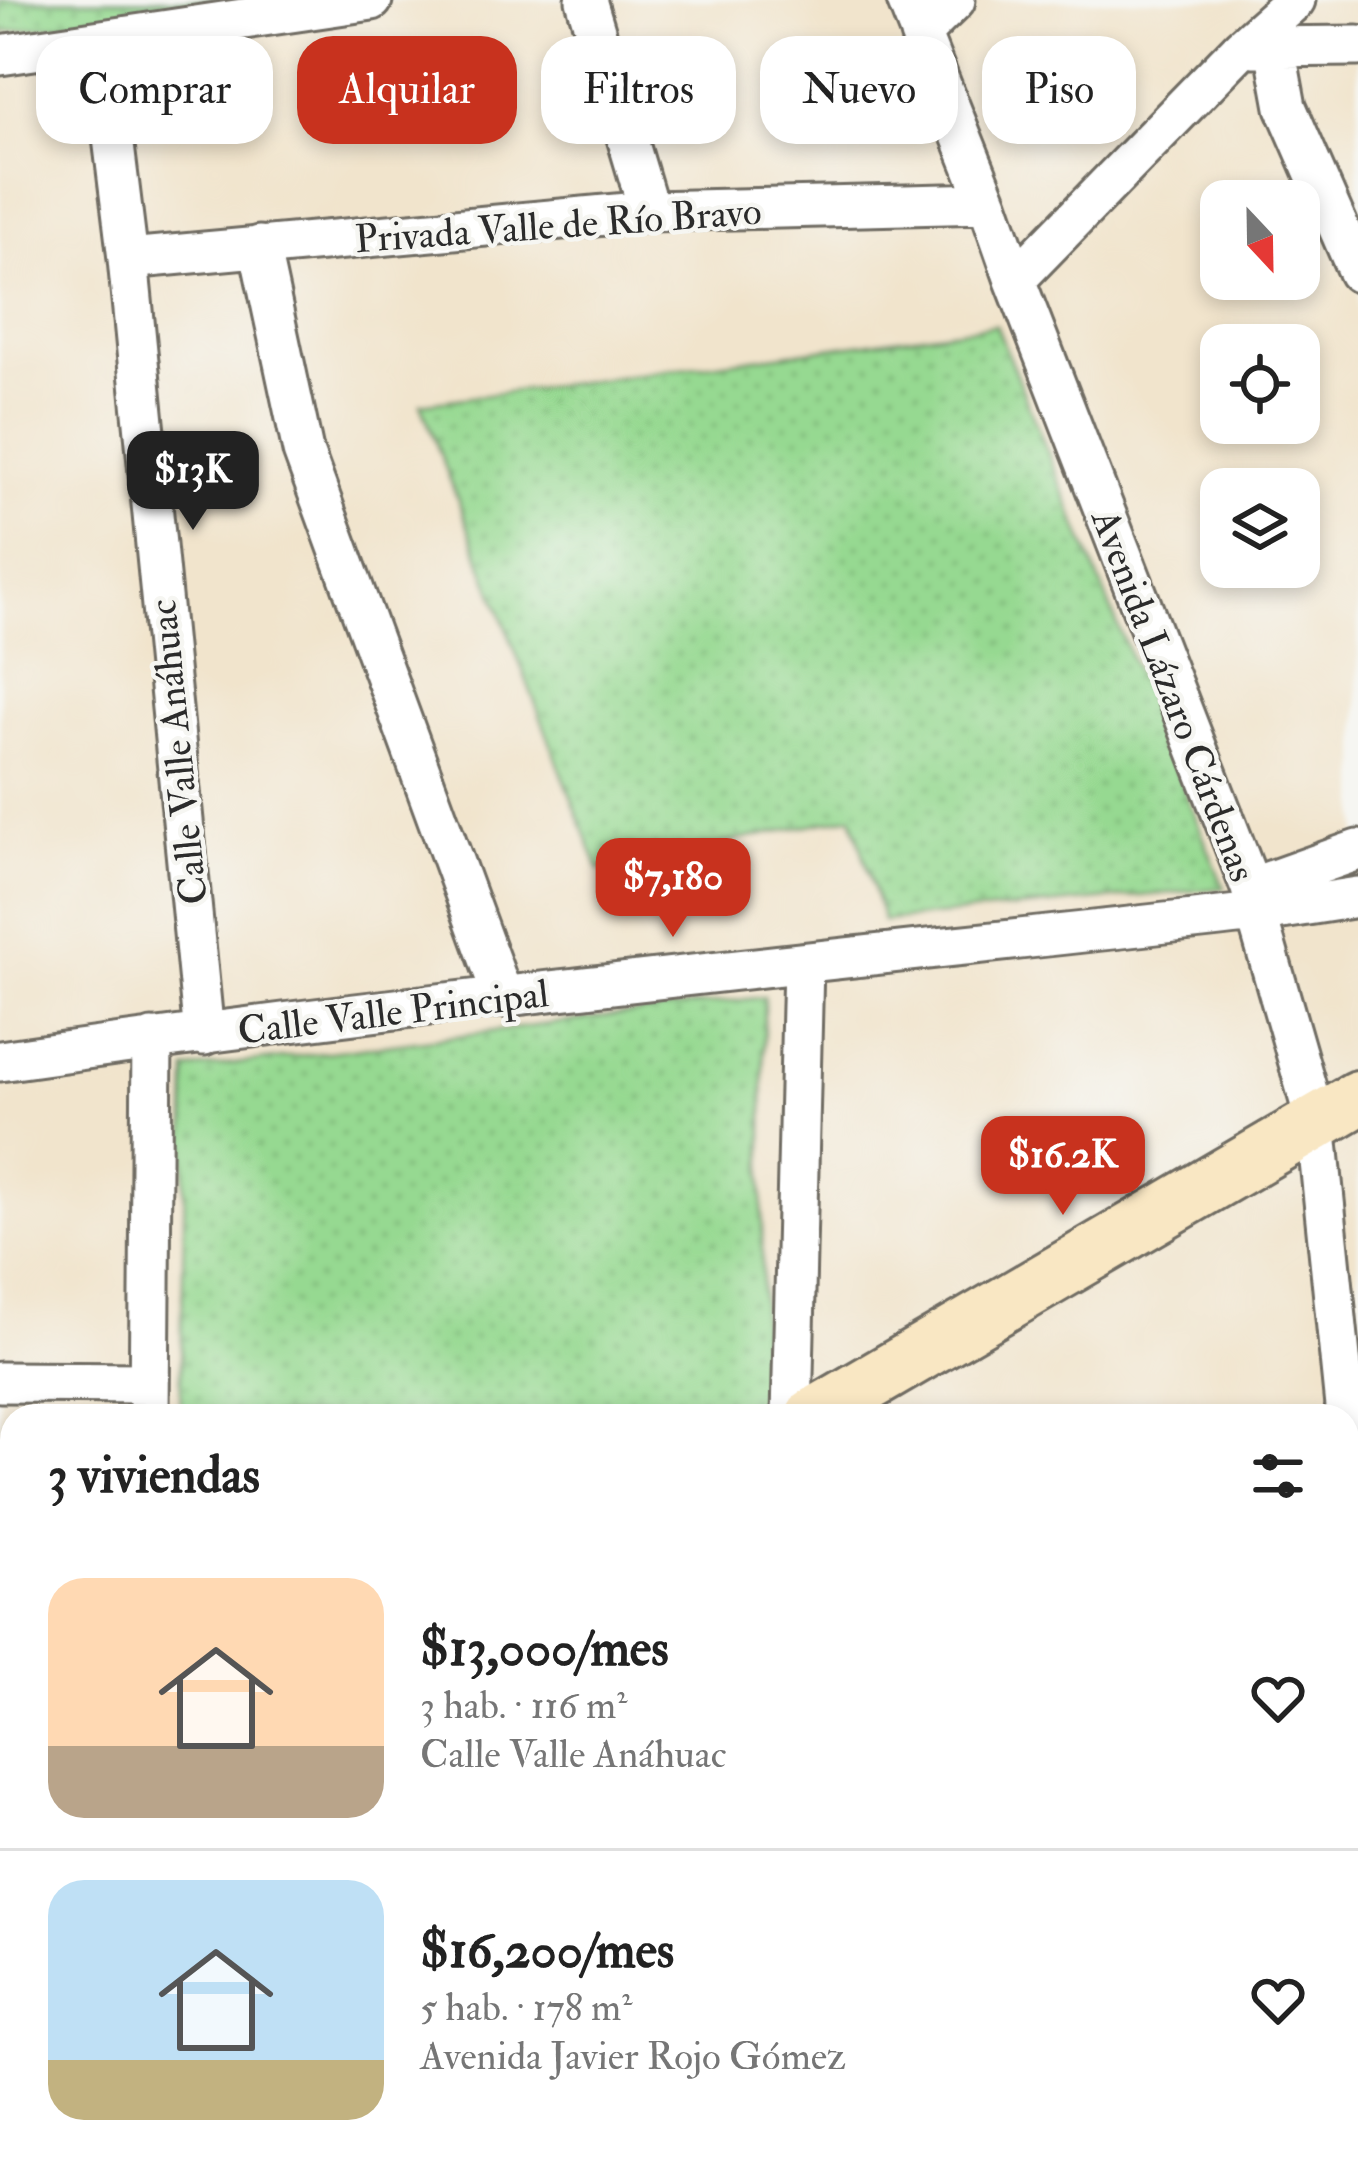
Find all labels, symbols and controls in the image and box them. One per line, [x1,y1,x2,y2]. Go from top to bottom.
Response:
chip: Comprar [36,36,273,144]
chip: Alquilar [297,36,517,144]
chip: Filtros [541,36,736,144]
chip: Nuevo [760,36,958,144]
chip: Piso [982,36,1136,144]
north arrow [1200,180,1320,300]
map controls [1200,180,1320,588]
street label: Privada Valle de Río Bravo [353,187,763,264]
button: locate [1200,324,1320,444]
pin: $13K [122,431,264,533]
text: $13K [154,445,232,494]
button: layers [1200,468,1320,588]
street label: Avenida Lázaro Cárdenas [1080,502,1267,889]
street label: Calle Valle Anáhuac [138,597,219,907]
pin: $7,180 [575,838,771,940]
text: $7,180 [623,852,723,901]
street label: Calle Valle Principal [235,969,551,1056]
pin: $16.2K [965,1116,1161,1218]
text: $16.2K [1008,1130,1118,1179]
icon: filters [1245,1443,1311,1509]
text: 3 viviendas [48,1444,260,1508]
text: $13,000/mes [420,1617,669,1681]
icon: home [144,1626,288,1770]
icon: heart [1245,1665,1311,1731]
text: 3 hab. · 116 m² [420,1681,627,1730]
text: Calle Valle Anáhuac [420,1730,727,1779]
text: $16,200/mes [420,1919,674,1983]
icon: home [144,1928,288,2072]
icon: heart [1245,1967,1311,2033]
text: 5 hab. · 178 m² [420,1983,632,2032]
text: Avenida Javier Rojo Gómez [420,2032,846,2081]

